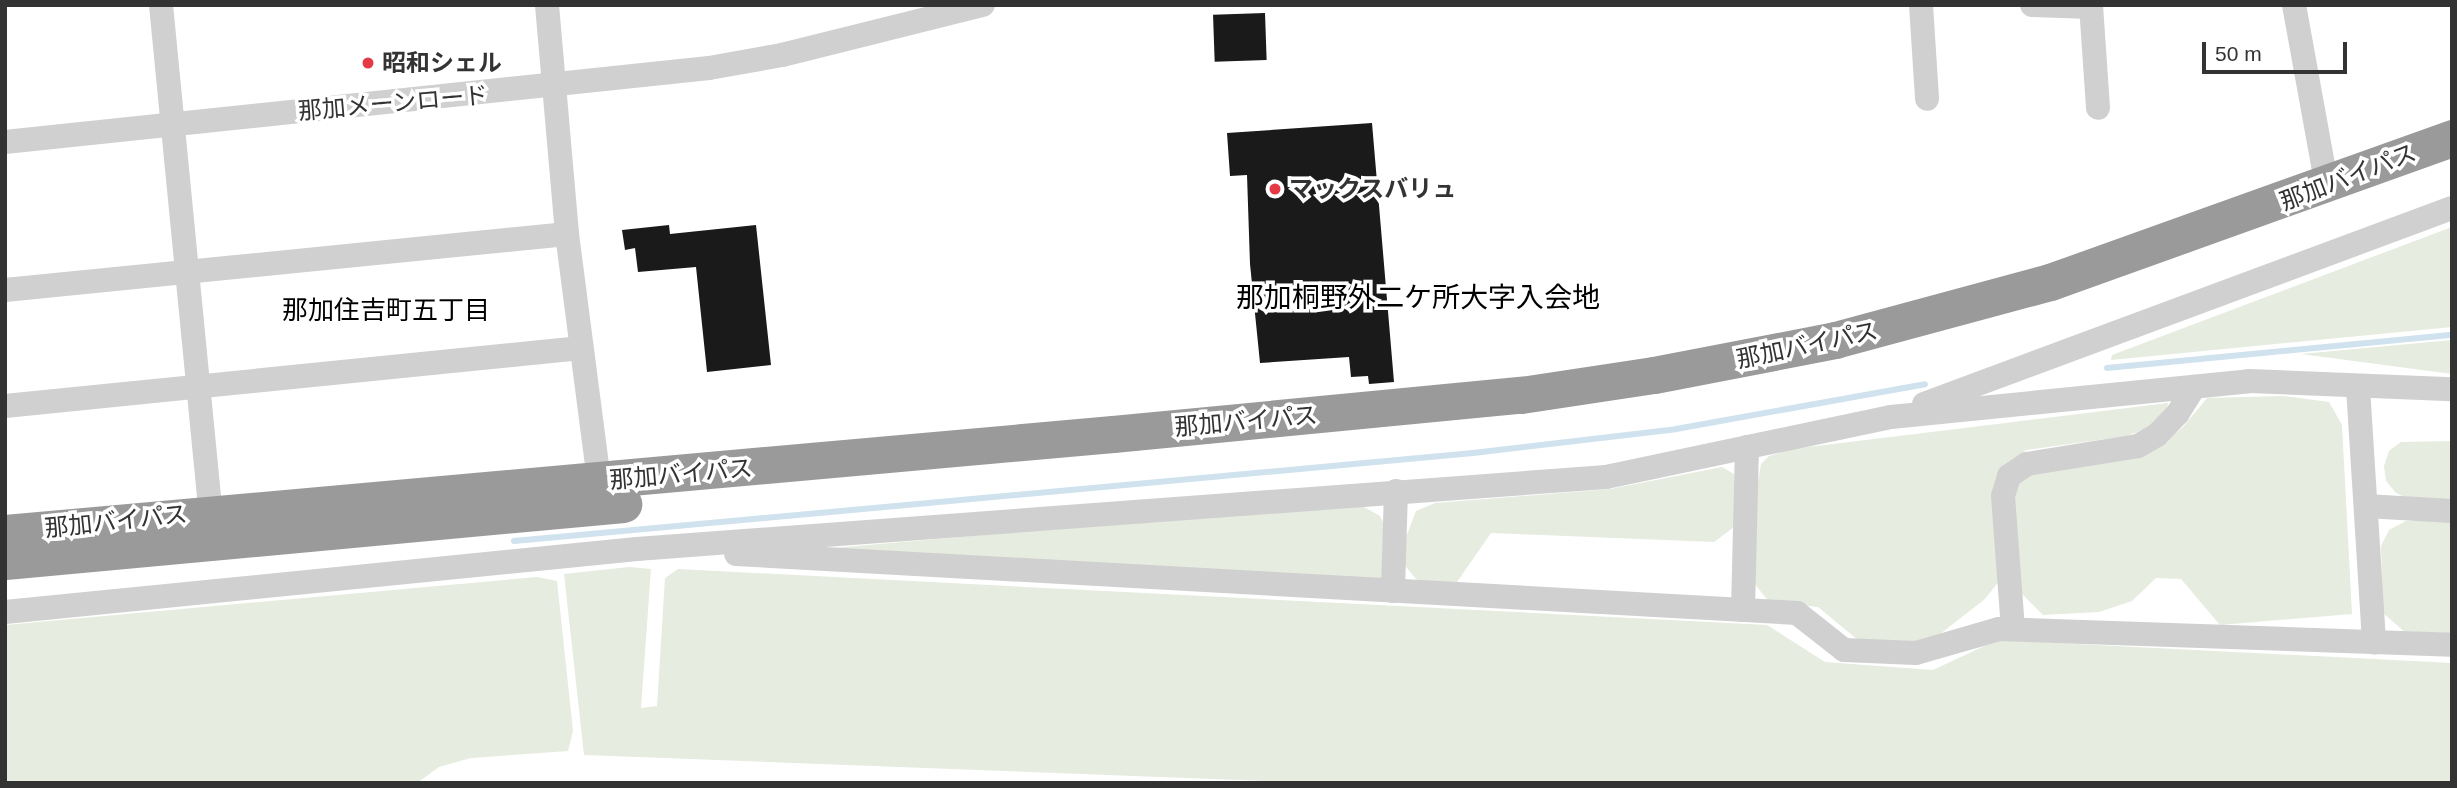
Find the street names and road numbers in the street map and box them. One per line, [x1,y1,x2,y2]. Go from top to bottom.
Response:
street label: 那加メーンロード [296,80,490,126]
street label: 那加バイパス [2276,138,2420,216]
street label: 那加バイパス [1734,316,1880,374]
street label: 那加バイパス [1173,400,1319,442]
street label: 那加バイパス [608,453,754,495]
street label: 那加バイパス [43,499,189,543]

